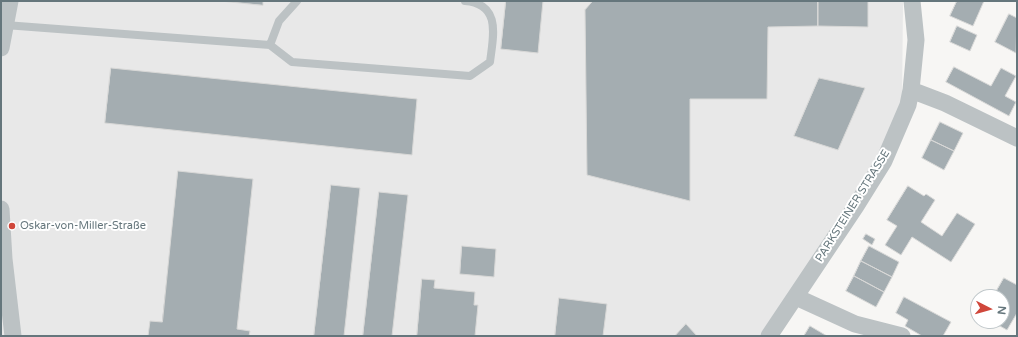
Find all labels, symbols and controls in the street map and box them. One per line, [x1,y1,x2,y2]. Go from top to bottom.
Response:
street label: PARKSTEINER STRASSE [813,147,893,265]
place label: Oskar-von-Miller-Straße [20,219,146,233]
marker: Oskar-von-Miller-Straße [7,221,17,231]
north arrow [970,289,1010,329]
text: N [995,305,1008,315]

